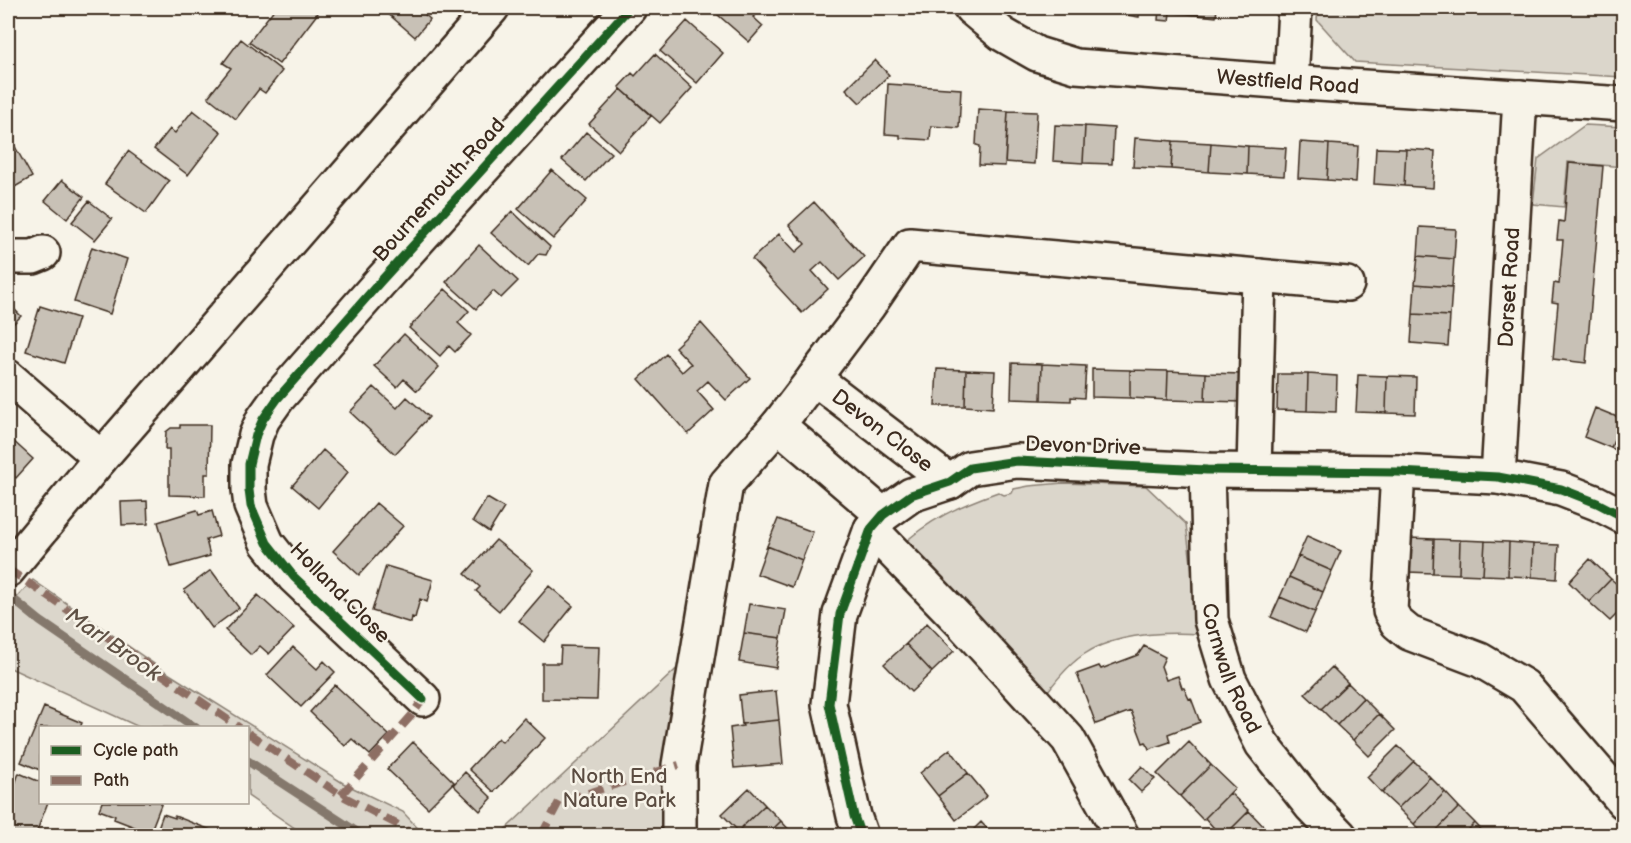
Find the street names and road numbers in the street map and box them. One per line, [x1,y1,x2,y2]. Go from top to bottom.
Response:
street label: Westfield Road [1216,64,1360,99]
street label: Bournemouth Road [368,113,510,267]
street label: Dorset Road [1493,227,1525,348]
street label: Devon Close [827,384,938,477]
street label: Devon Drive [1025,431,1141,461]
street label: Holland Close [284,537,396,649]
street label: Cornwall Road [1198,603,1267,737]

